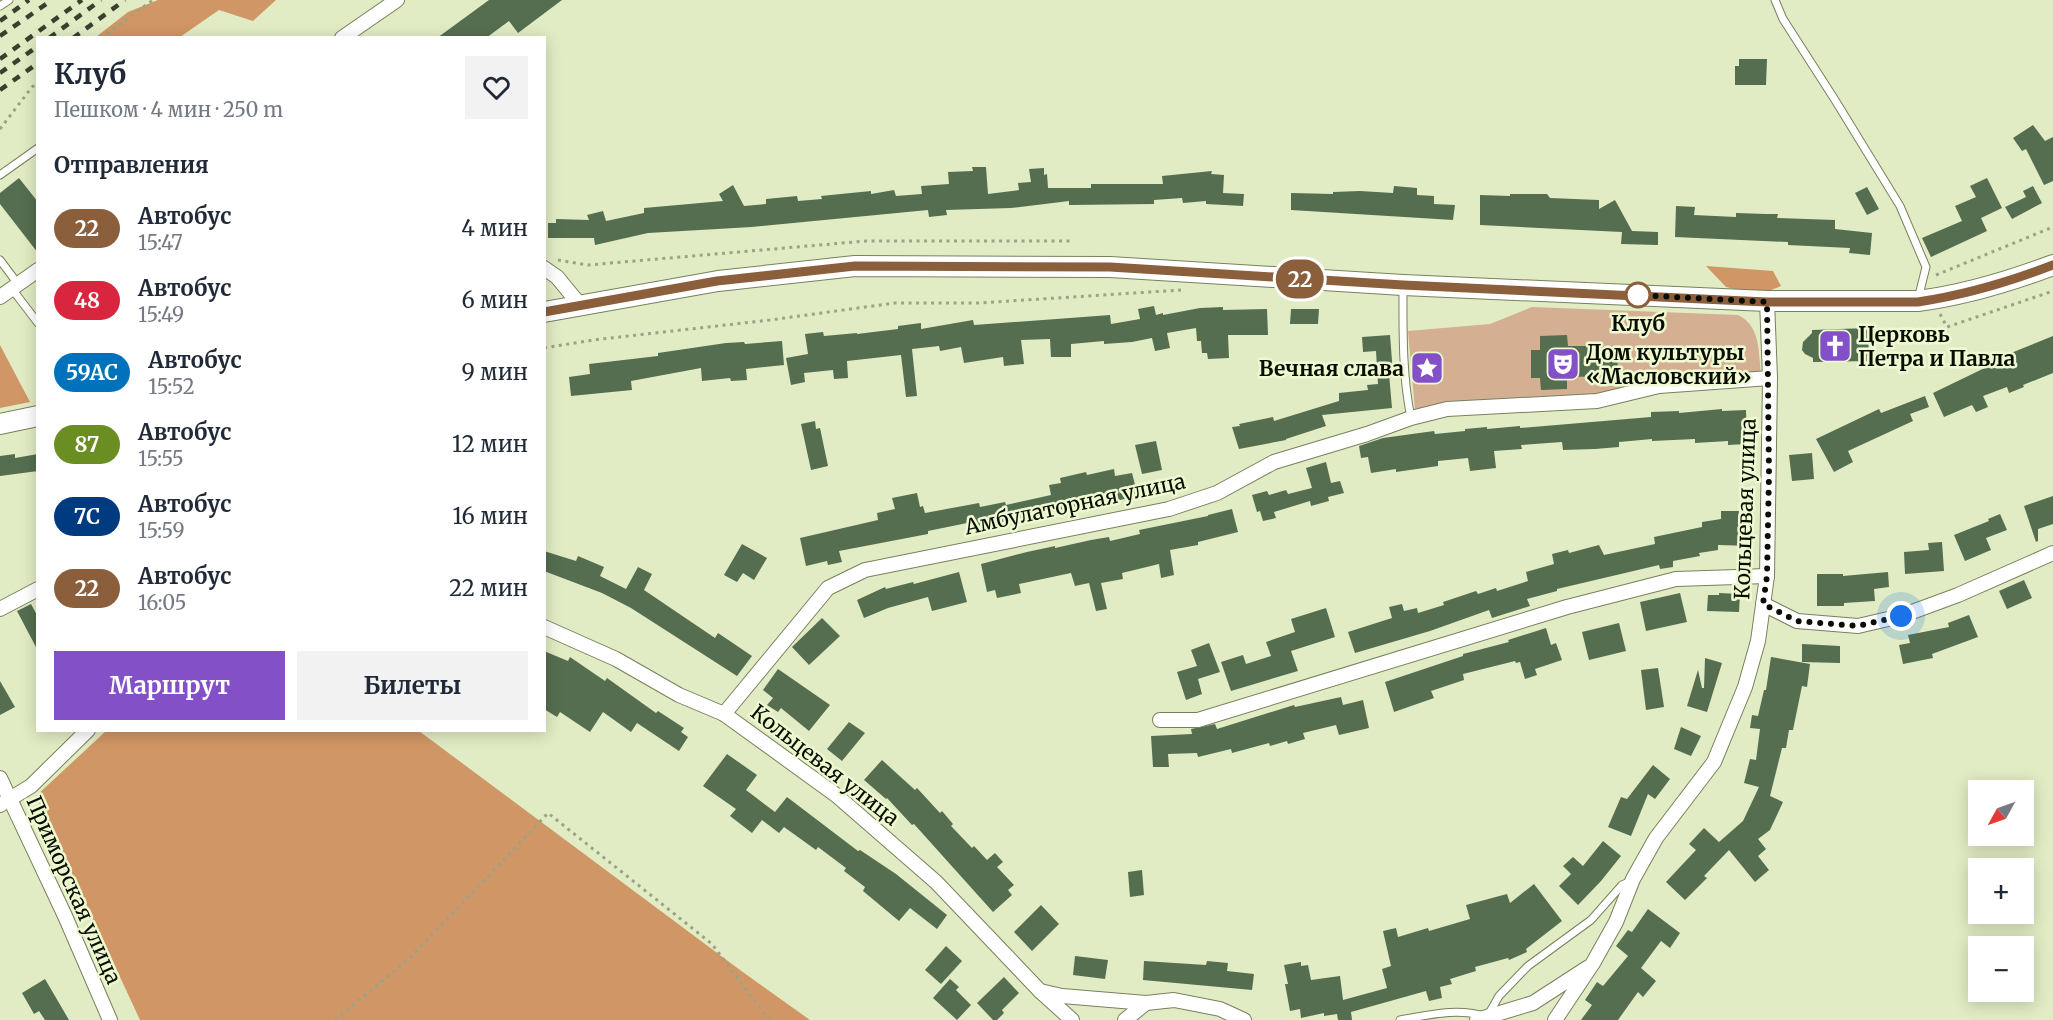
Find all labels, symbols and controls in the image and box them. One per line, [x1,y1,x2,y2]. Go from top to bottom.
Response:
text: Клуб [54,56,126,92]
button: heart [465,56,528,119]
text: Пешком · 4 мин · 250 m [54,97,283,122]
text: Отправления [54,151,209,179]
text: Автобус [138,202,231,230]
text: 4 мин [461,214,528,242]
text: 22 [75,215,99,242]
text: 15:47 [138,230,183,255]
line badge: 22 [1273,260,1327,298]
text: 22 [1288,266,1312,293]
text: Автобус [138,274,231,302]
marker: Клуб [1625,282,1651,308]
text: 6 мин [461,286,528,314]
text: 48 [74,287,100,314]
text: 15:49 [138,302,184,327]
place label: Клуб [1611,310,1665,337]
place label: Церковь Петра и Павла [1858,321,2016,372]
church icon: Церковь Петра и Павла [1817,328,1853,364]
place label: Дом культуры «Масловский» [1586,339,1752,390]
text: Автобус [148,346,242,374]
theatre icon: Дом культуры «Масловский» [1545,346,1581,382]
place icon: Вечная слава [1409,350,1445,386]
place label: Вечная слава [1259,355,1404,382]
text: 9 мин [461,358,528,386]
text: 59АС [66,359,118,386]
text: 15:52 [148,374,195,399]
text: Автобус [138,418,231,446]
street label: Кольцевая улица [1728,418,1762,600]
text: 12 мин [452,430,528,458]
text: 87 [75,431,99,458]
text: 15:55 [138,446,184,471]
street label: Амбулаторная улица [961,467,1188,541]
text: Автобус [138,490,231,518]
text: 16 мин [452,502,528,530]
text: 7С [74,503,100,530]
text: 15:59 [138,518,185,543]
text: Автобус [138,562,231,590]
text: 22 мин [449,574,528,602]
text: 22 [75,575,99,602]
text: 16:05 [138,590,186,615]
your location [1886,601,1916,631]
button: Маршрут [54,651,285,720]
button: Билеты [297,651,528,720]
street label: Кольцевая улица [745,699,905,831]
north arrow [1968,780,2034,846]
map controls [1968,780,2034,1002]
street label: Приморская улица [20,792,128,988]
button: + [1968,858,2034,924]
button: − [1968,936,2034,1002]

